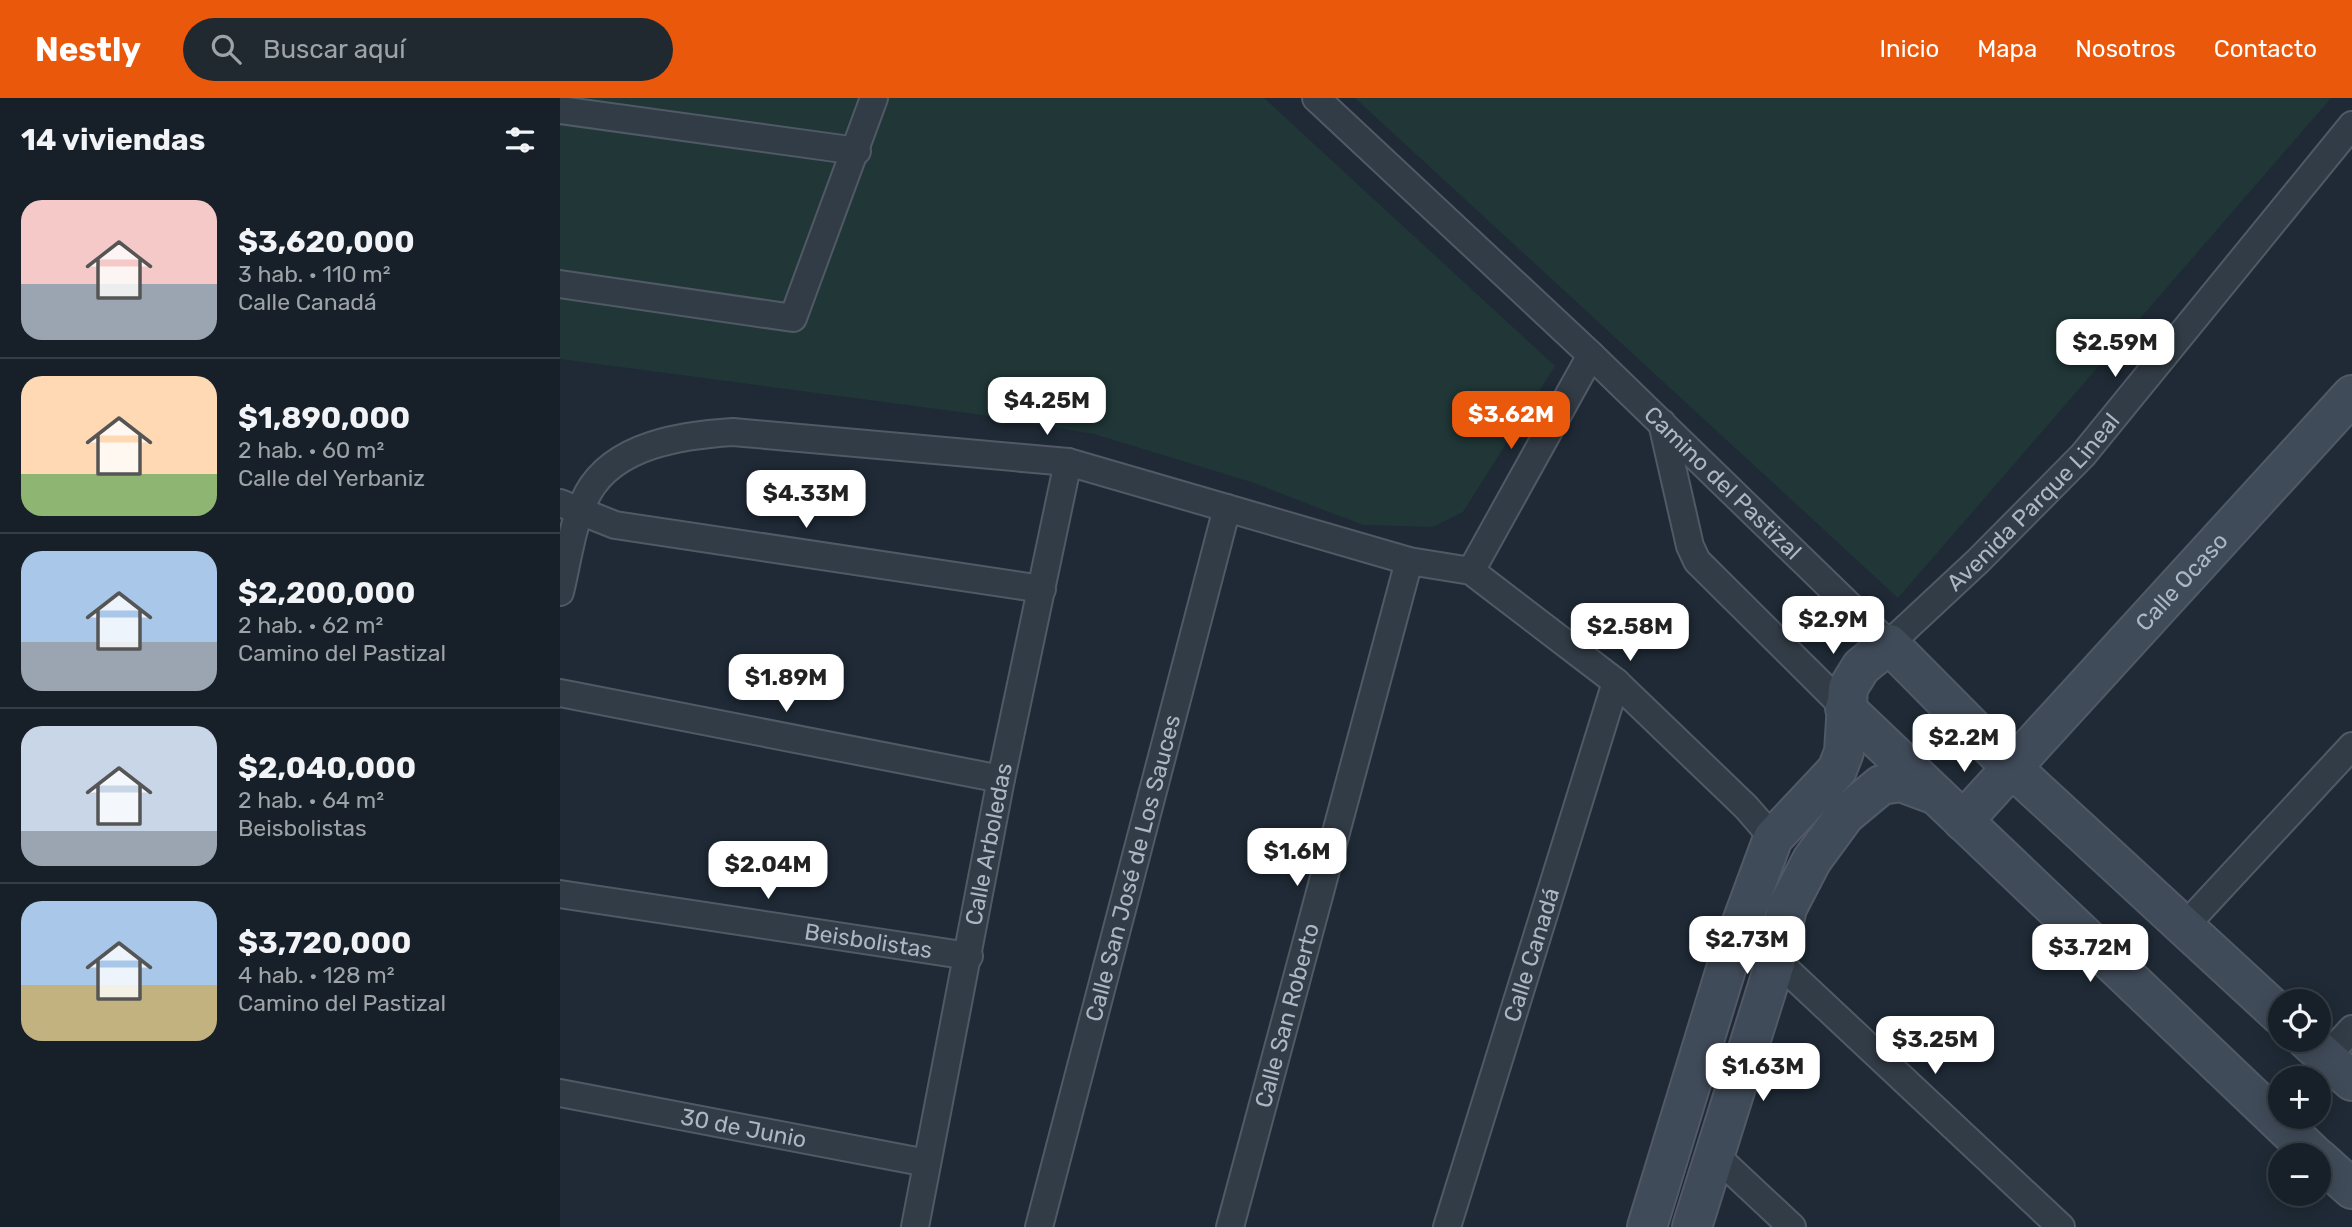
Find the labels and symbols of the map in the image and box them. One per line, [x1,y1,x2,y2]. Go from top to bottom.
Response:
pin: $2.59M [2058,320,2172,379]
pin: $4.25M [990,378,1104,437]
pin: $3.62M [1454,392,1568,451]
street label: Camino del Pastizal [1638,400,1807,565]
street label: Avenida Parque Lineal [1941,407,2126,597]
pin: $4.33M [749,470,863,530]
street label: Calle Ocaso [2129,527,2234,637]
pin: $2.9M [1784,596,1882,656]
pin: $2.58M [1573,603,1687,663]
pin: $1.89M [729,654,843,714]
street label: Calle San José de Los Sauces [1079,712,1186,1025]
pin: $2.2M [1915,714,2013,774]
street label: Calle Arboledas [959,760,1018,928]
pin: $1.6M [1248,828,1346,888]
pin: $2.04M [711,842,825,901]
street label: Calle Canadá [1497,884,1565,1025]
pin: $2.73M [1690,916,1804,976]
street label: Beisbolistas [803,917,934,964]
street label: Calle San Roberto [1249,920,1325,1111]
pin: $3.72M [2033,924,2147,984]
pin: $3.25M [1878,1016,1992,1076]
pin: $1.63M [1706,1044,1820,1103]
street label: 30 de Junio [678,1102,809,1154]

